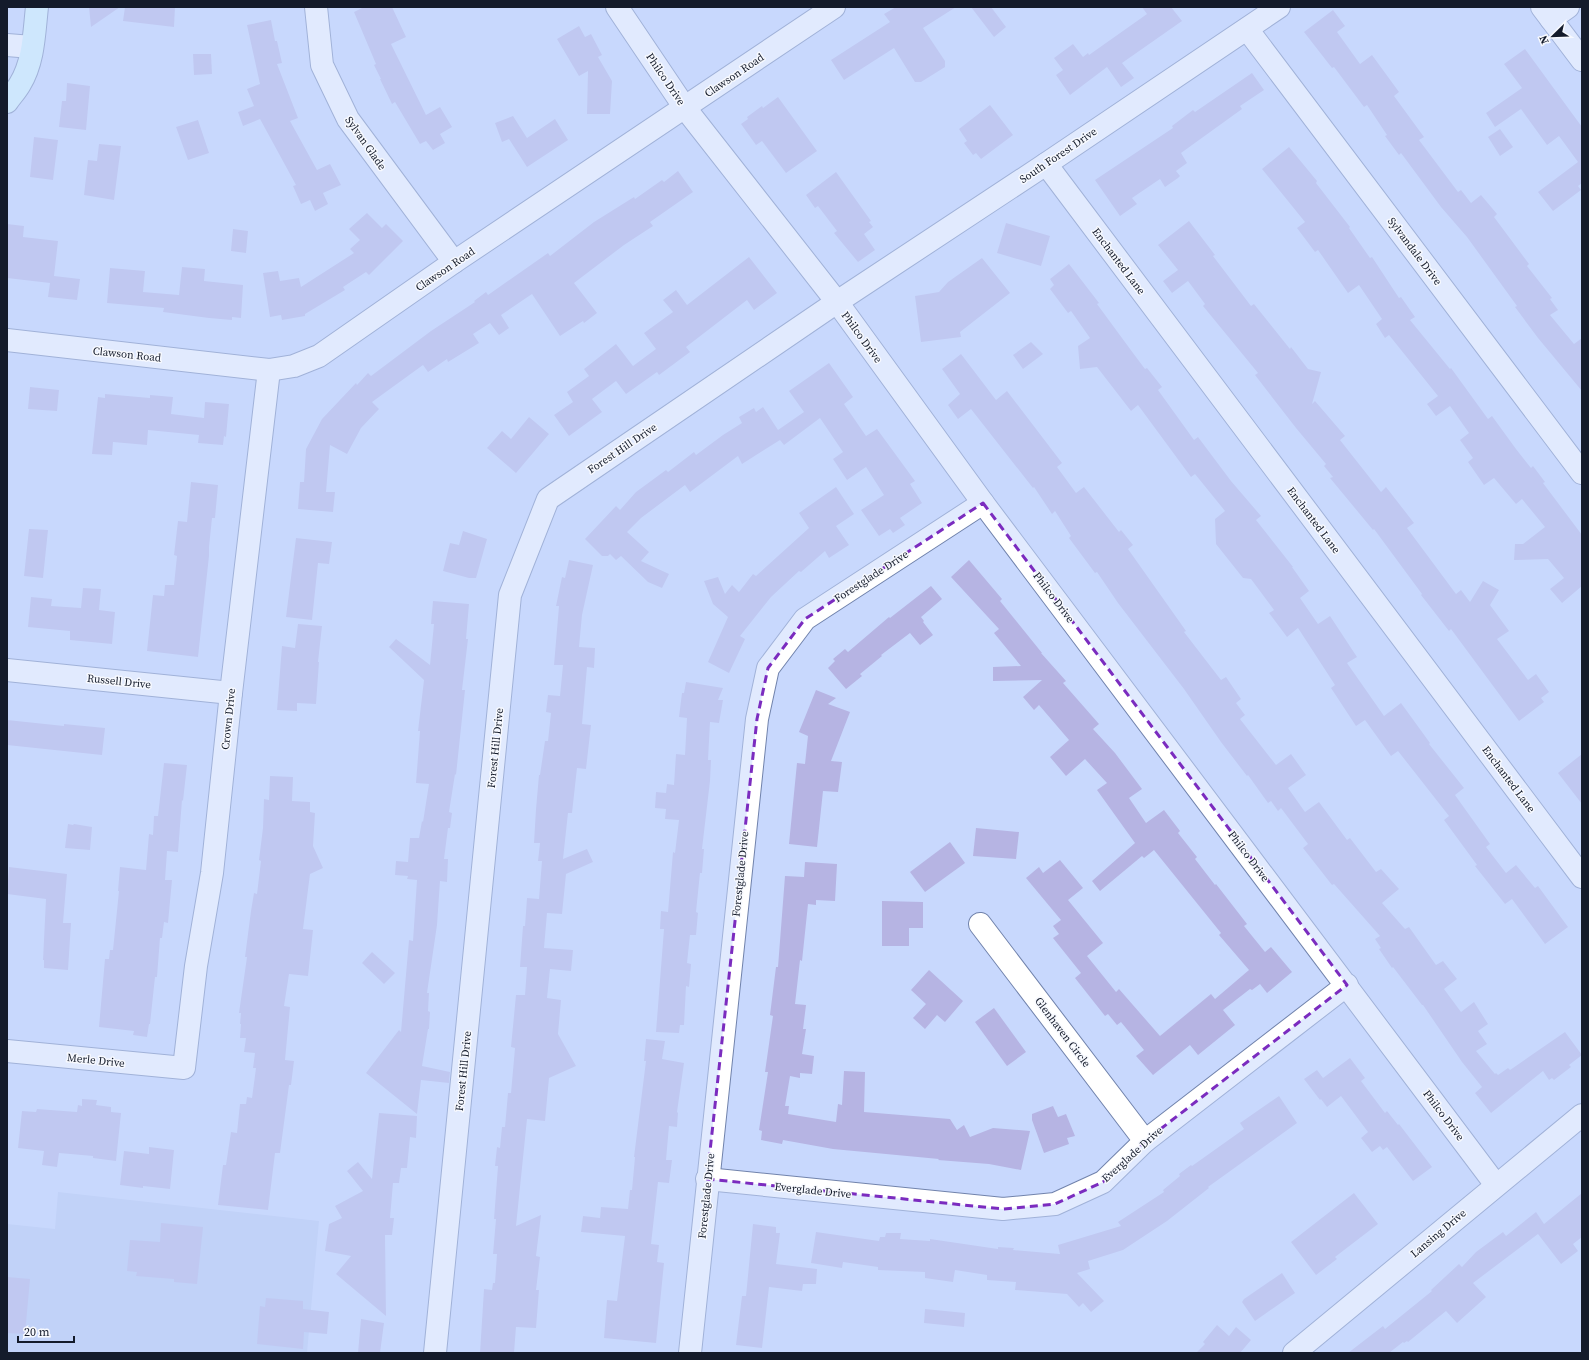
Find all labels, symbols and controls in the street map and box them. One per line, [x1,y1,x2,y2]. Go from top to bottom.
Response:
north arrow [1533,16,1573,56]
text: N [1536,33,1553,46]
street label: Philco Drive [643,50,689,109]
street label: Clawson Road [702,50,768,101]
street label: Sylvan Glade [342,113,390,173]
street label: South Forest Drive [1017,124,1100,187]
street label: Sylvandale Drive [1384,214,1445,289]
street label: Enchanted Lane [1089,225,1149,298]
street label: Clawson Road [413,244,479,295]
street label: Philco Drive [838,309,886,366]
street label: Clawson Road [92,343,163,366]
street label: Forest Hill Drive [585,419,660,477]
street label: Enchanted Lane [1284,484,1344,557]
street label: Forestglade Drive [831,547,912,606]
street label: Philco Drive [1030,569,1078,626]
street label: Russell Drive [86,671,152,692]
street label: Crown Drive [218,687,239,751]
street label: Forest Hill Drive [484,707,507,789]
street label: Enchanted Lane [1479,743,1539,816]
street label: Philco Drive [1225,828,1273,885]
street label: Forestglade Drive [729,830,752,917]
street label: Glenhaven Circle [1031,994,1094,1071]
street label: Forest Hill Drive [452,1030,475,1112]
street label: Merle Drive [66,1050,126,1071]
street label: Philco Drive [1420,1087,1468,1144]
street label: Everglade Drive [1099,1123,1166,1186]
street label: Forestglade Drive [695,1152,718,1239]
street label: Everglade Drive [774,1179,852,1202]
street label: Lansing Drive [1407,1205,1470,1261]
scale bar [18,1318,74,1344]
text: 20 m [24,1324,50,1340]

